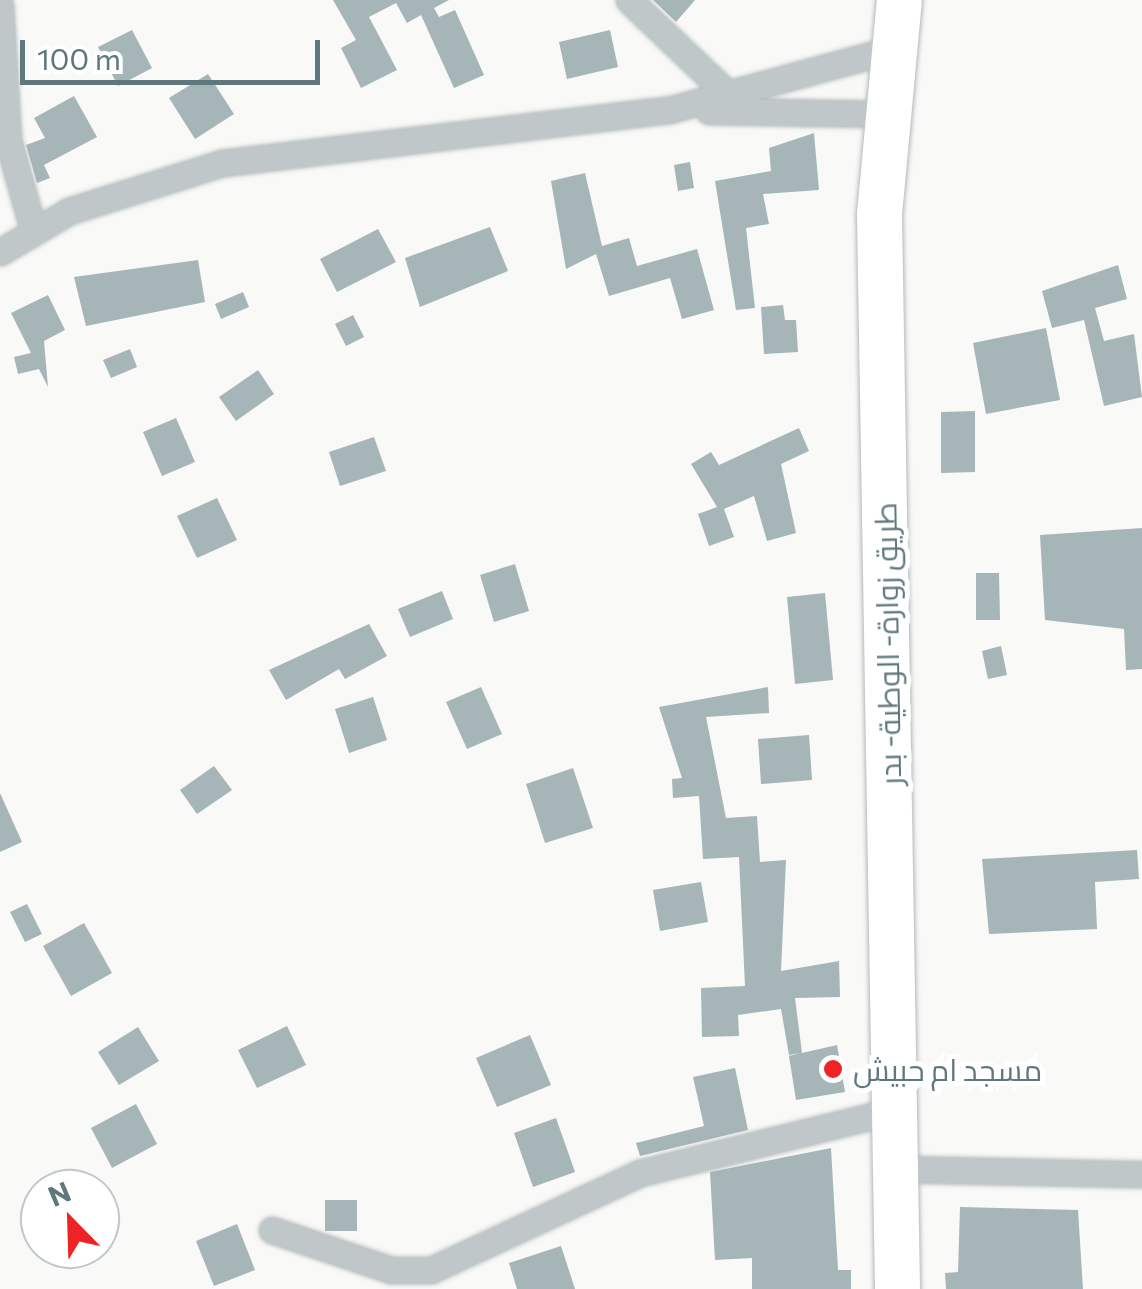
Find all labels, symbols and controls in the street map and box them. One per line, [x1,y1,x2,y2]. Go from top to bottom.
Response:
scale bar [25,20,325,82]
text: 100 m [37,39,121,76]
street label: طريق زوارة- الوطية- بدر [867,502,907,786]
place label: مسجد ام حبيش [853,1051,1042,1087]
marker: مسجد ام حبيش [822,1058,844,1080]
north arrow [20,1169,120,1269]
text: N [43,1173,75,1213]

